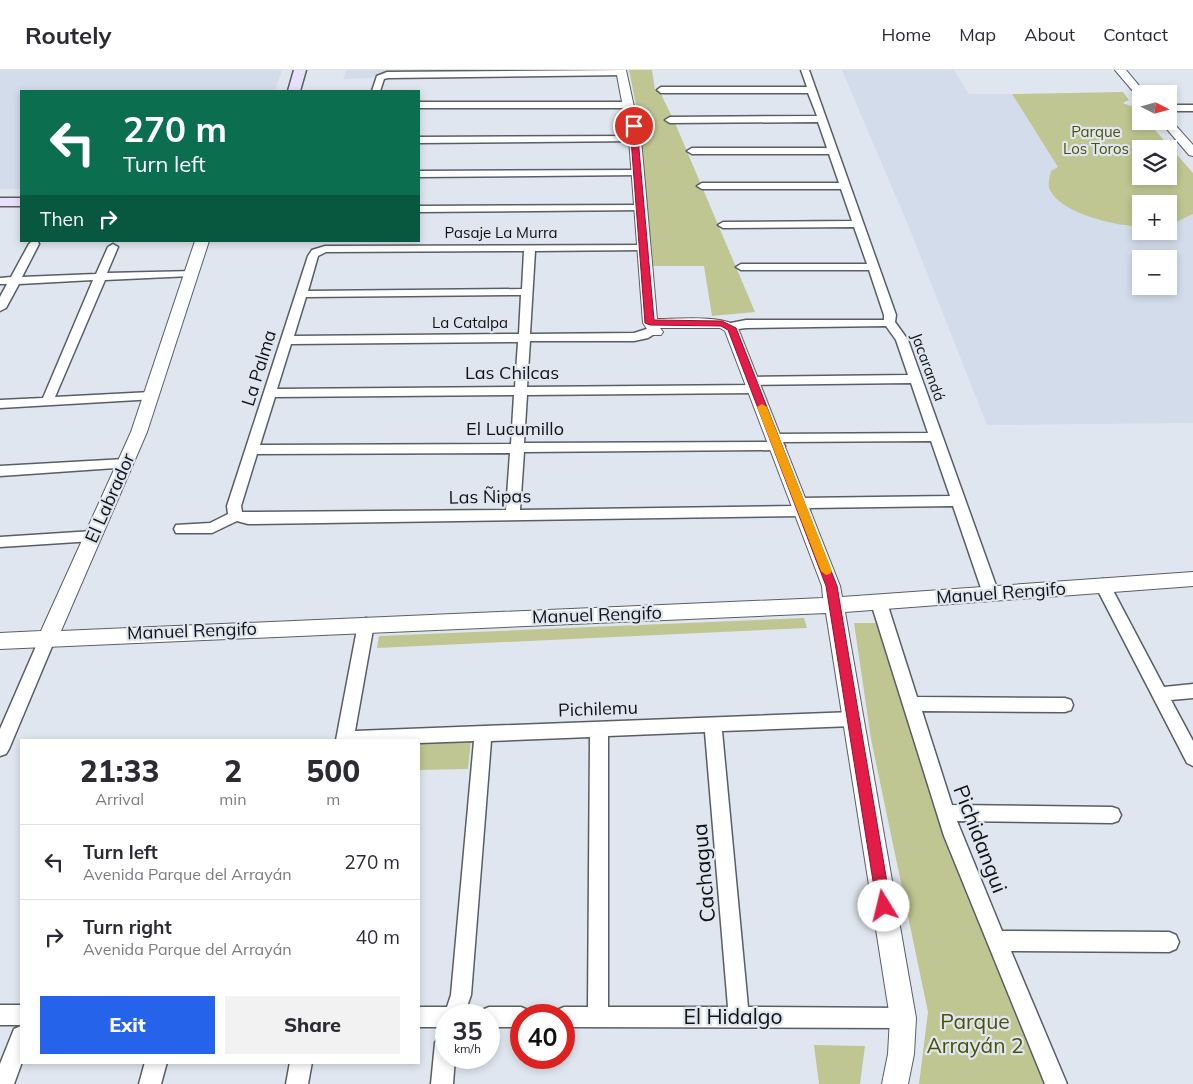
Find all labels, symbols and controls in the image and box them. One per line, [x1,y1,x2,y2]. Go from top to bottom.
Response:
text: Routely [25,20,111,50]
text: Home [881,23,931,46]
text: Map [959,23,996,46]
text: About [1024,23,1075,46]
text: Contact [1103,23,1168,46]
north arrow [1132,85,1178,130]
map controls [1132,85,1177,295]
pin [613,105,655,147]
text: 270 m [123,107,227,151]
icon: left [40,110,105,175]
icon: arrive [620,112,648,140]
park label: Parque Los Toros [1063,122,1129,158]
button: layers [1132,140,1177,185]
text: Turn left [123,150,206,178]
button: + [1132,195,1177,240]
icon: right [94,205,122,233]
text: Then [40,207,84,231]
street label: Pasaje La Murra [445,223,557,242]
button: − [1132,250,1177,295]
street label: La Catalpa [432,313,508,332]
street label: La Palma [236,327,281,409]
street label: Jacarandá [907,330,950,404]
street label: Las Chilcas [465,361,559,384]
street label: El Lucumillo [466,417,564,440]
street label: El Labrador [80,449,140,546]
street label: Las Ñipas [449,484,532,509]
street label: Manuel Rengifo [935,577,1067,609]
street label: Manuel Rengifo [532,601,662,628]
street label: Manuel Rengifo [127,617,257,644]
street label: Pichilemu [558,696,638,721]
text: 21:33 [80,752,160,790]
text: 2 [224,752,242,790]
text: 500 [306,752,360,790]
street label: Pichidangui [948,781,1013,896]
text: Arrival [95,789,144,809]
text: min [219,789,247,809]
text: m [326,789,340,809]
street label: Cachagua [686,822,720,924]
text: Turn left [83,840,158,864]
icon: left [40,848,68,876]
text: 270 m [344,850,400,874]
text: Avenida Parque del Arrayán [83,864,292,884]
position arrow [857,879,909,931]
text: Turn right [83,915,172,939]
icon: right [40,923,68,951]
text: 40 m [356,925,400,949]
text: Avenida Parque del Arrayán [83,939,292,959]
button: Exit [40,996,215,1054]
button: Share [225,996,400,1054]
street label: El Hidalgo [684,1003,782,1029]
speed limit sign: 40 [510,1004,575,1069]
park label: Parque Arrayán 2 [926,1008,1024,1058]
text: 35 [452,1015,483,1046]
text: km/h [454,1041,481,1056]

